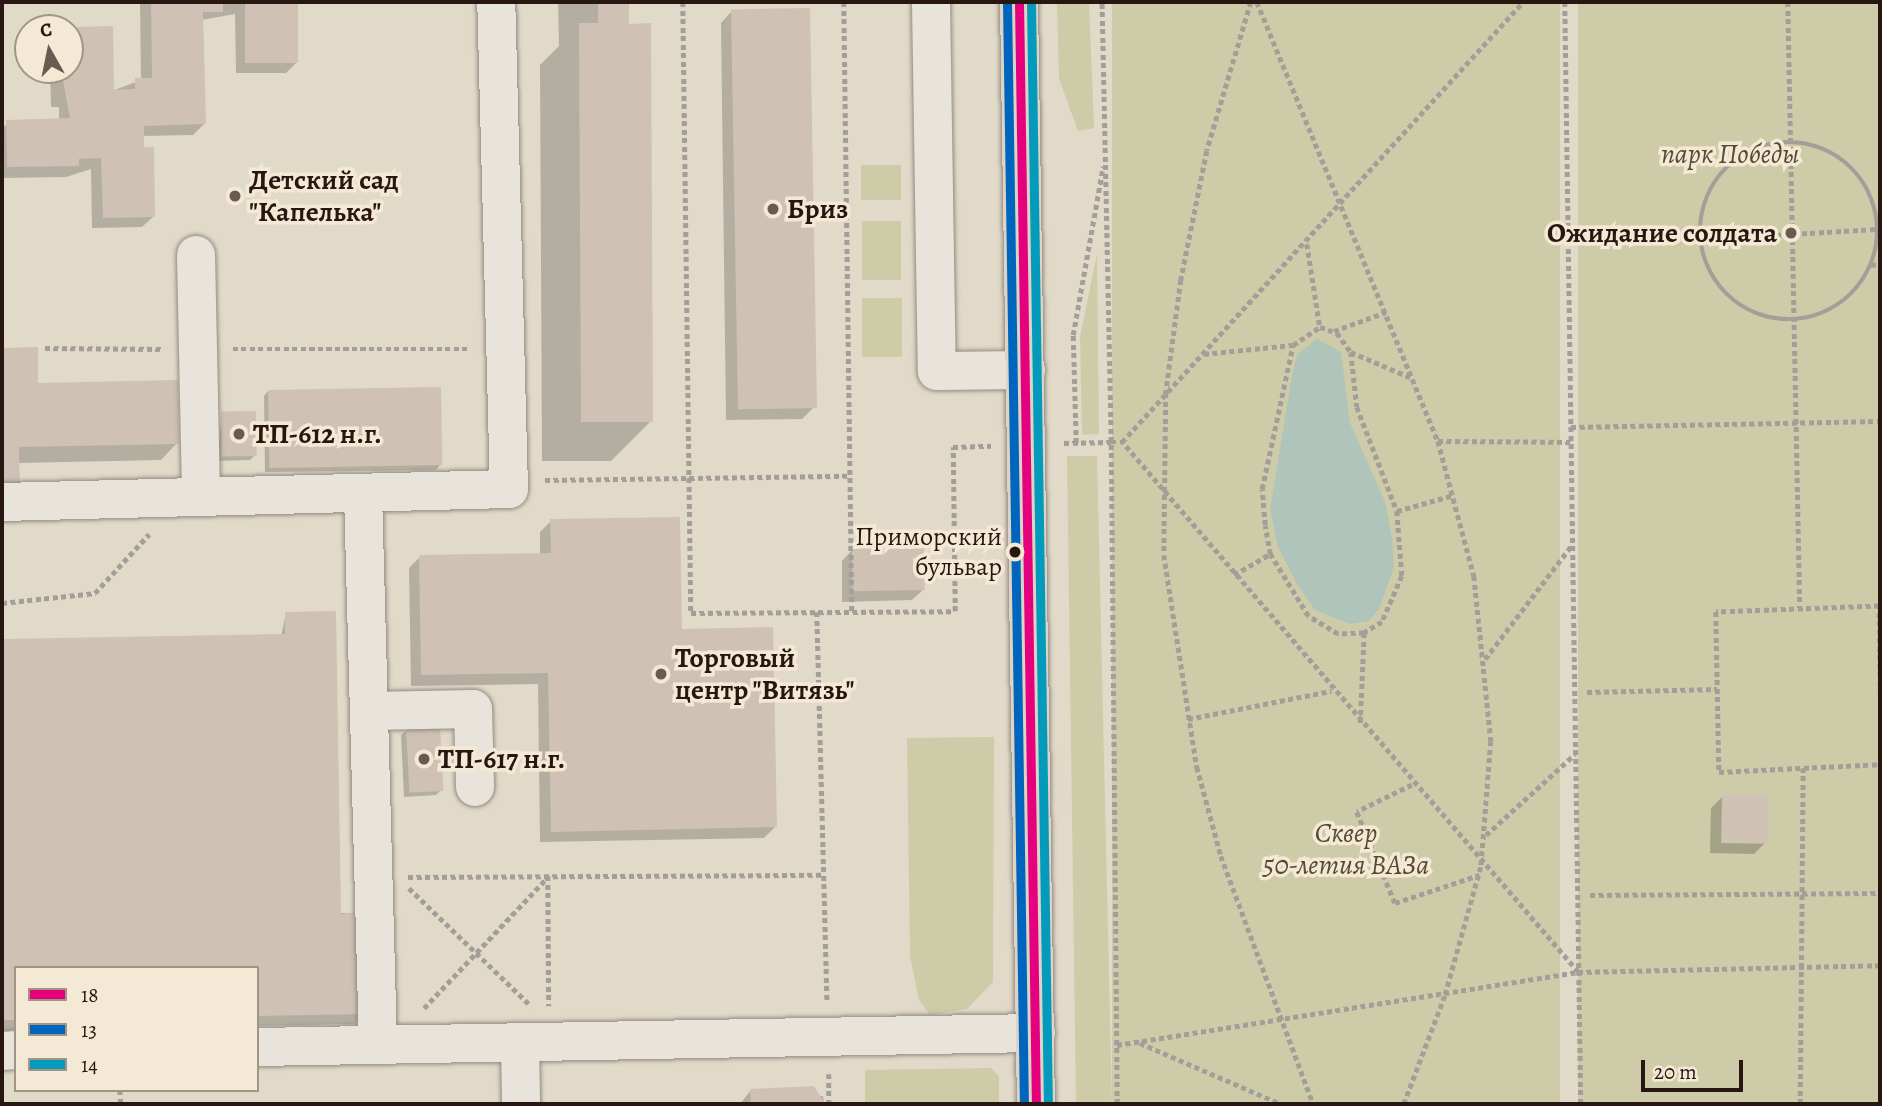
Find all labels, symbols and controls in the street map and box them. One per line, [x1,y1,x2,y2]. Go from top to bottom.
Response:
north arrow [14,14,84,84]
text: С [38,16,54,44]
park label: парк Победы [1661,137,1799,171]
place label: Детский сад "Капелька" [249,163,399,229]
marker: Детский сад "Капелька" [227,188,243,204]
place label: Бриз [787,192,848,226]
marker: Бриз [765,201,781,217]
place label: Ожидание солдата [1547,216,1777,250]
marker: Ожидание солдата [1783,225,1799,241]
place label: ТП-612 н.г. [253,417,382,451]
marker: ТП-612 н.г. [231,426,247,442]
place label: Приморский бульвар [855,521,1002,582]
marker: Приморский бульвар [1008,545,1022,559]
place label: Торговый центр "Витязь" [675,641,855,707]
marker: Торговый центр "Витязь" [653,666,669,682]
place label: ТП-617 н.г. [438,742,565,776]
marker: ТП-617 н.г. [416,751,432,767]
park label: Сквер 50-летия ВАЗа [1263,816,1429,882]
legend [14,966,259,1092]
text: 18 [81,981,98,1009]
text: 13 [81,1016,97,1044]
scale bar [1644,1046,1745,1090]
text: 14 [81,1051,98,1079]
text: 20 m [1654,1058,1697,1086]

